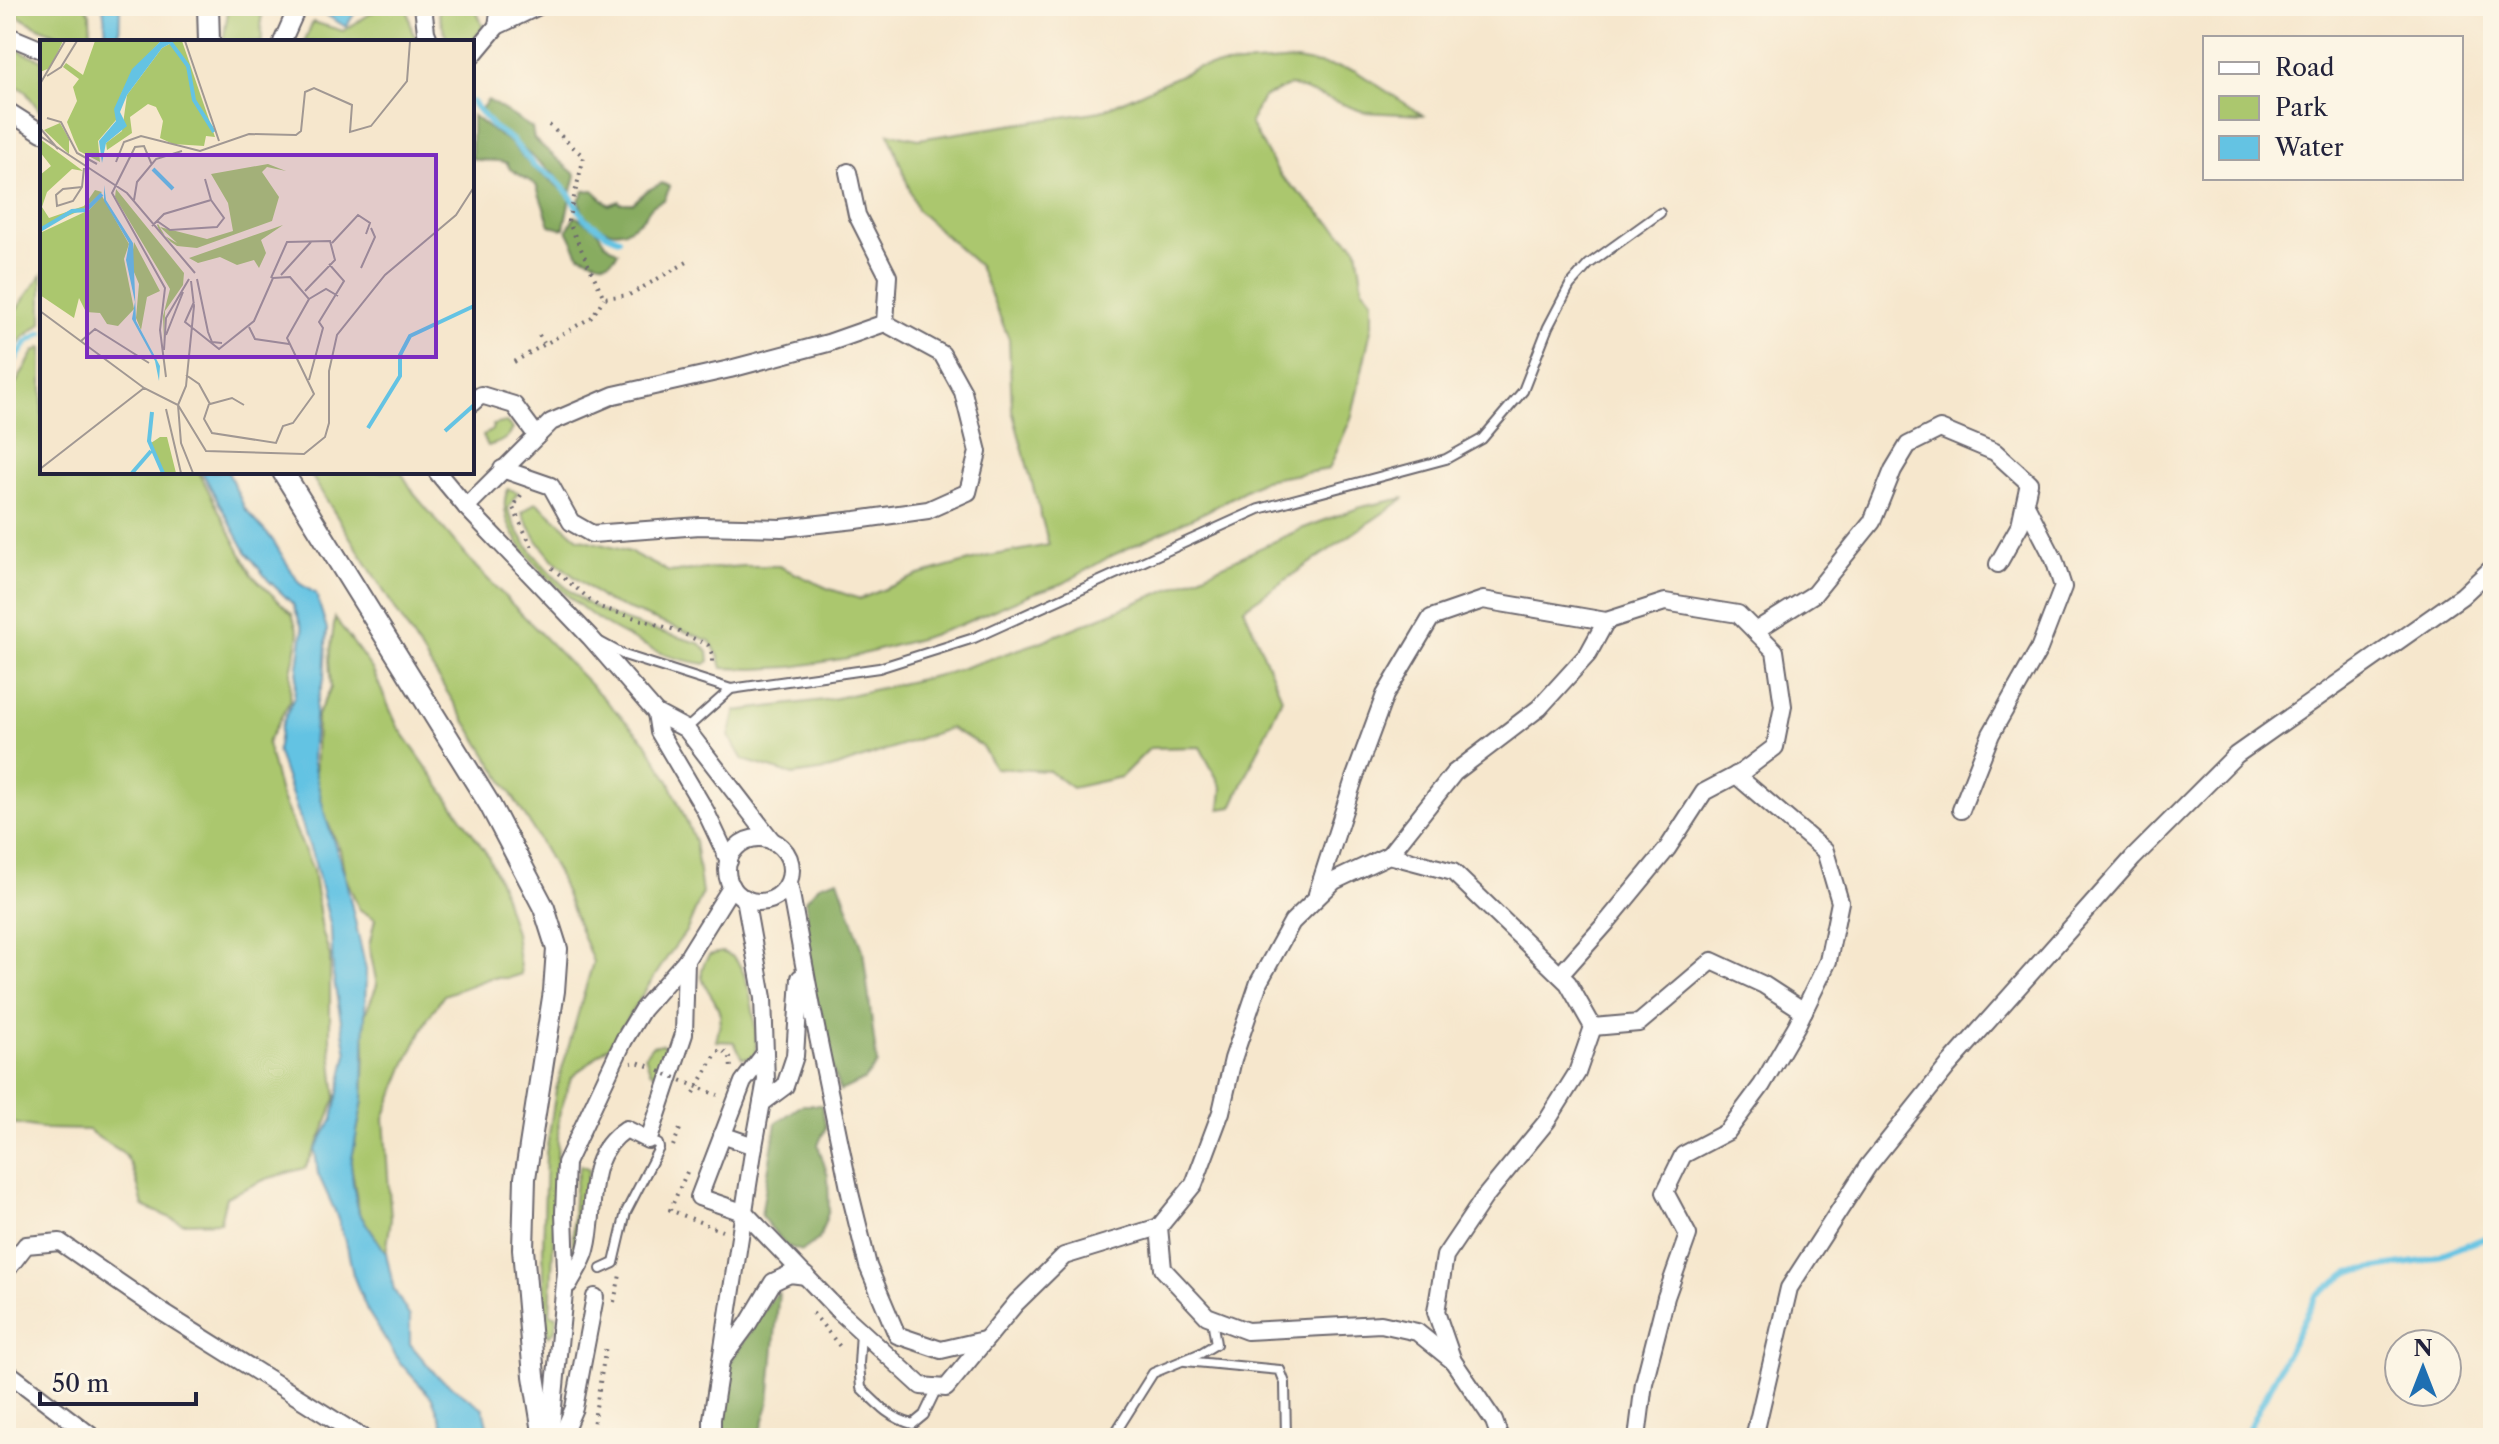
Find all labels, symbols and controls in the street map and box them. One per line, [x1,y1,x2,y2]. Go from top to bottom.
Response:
legend [2203,36,2463,180]
inset map [40,40,474,474]
text: Road [2275,53,2335,82]
text: Park [2275,93,2328,122]
text: Water [2274,133,2344,162]
north arrow [2383,1328,2463,1408]
text: N [2413,1335,2433,1362]
scale bar [40,1356,196,1406]
text: 50 m [52,1369,109,1398]

